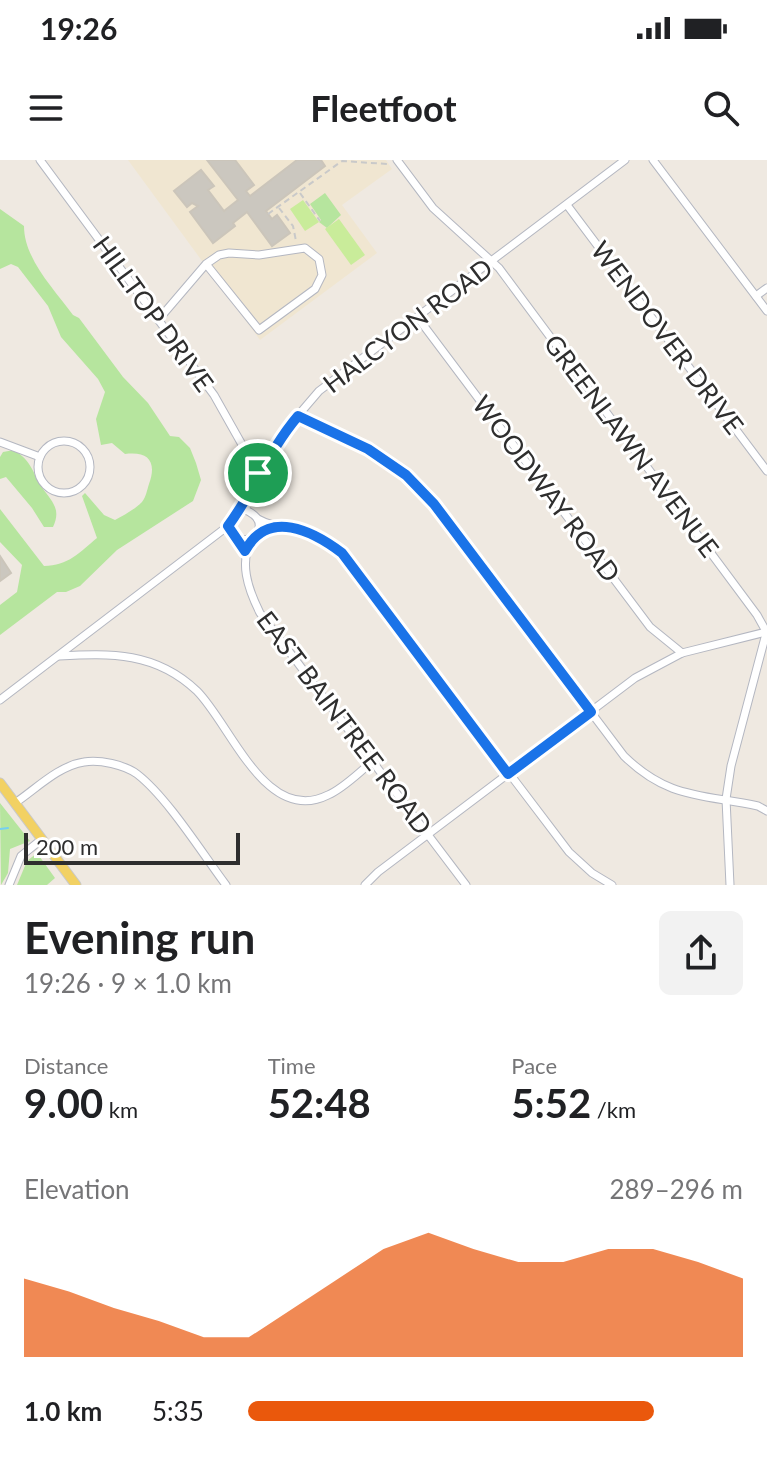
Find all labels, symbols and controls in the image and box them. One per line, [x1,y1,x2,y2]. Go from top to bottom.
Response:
text: 19:26 [40,10,117,46]
icon: menu [24,86,68,130]
text: Fleetfoot [310,86,457,130]
icon: search [699,86,743,130]
street label: HILLTOP DRIVE [87,229,221,397]
street label: WENDOVER DRIVE [585,235,751,440]
street label: HALCYON ROAD [316,251,498,399]
street label: GREENLAWN AVENUE [538,328,726,563]
street label: WOODWAY ROAD [466,389,627,588]
pin [224,439,292,507]
icon: arrive [236,451,280,495]
street label: EAST BAINTREE ROAD [250,604,439,840]
scale bar [24,829,240,865]
text: 200 m [36,833,98,860]
text: Evening run [24,911,255,963]
button: share [659,911,743,995]
text: 19:26 · 9 × 1.0 km [24,967,232,999]
text: Distance [24,1052,108,1079]
text: Time [268,1052,316,1079]
text: Pace [511,1052,557,1079]
text: 9.00 [24,1079,103,1127]
text: 52:48 [268,1079,371,1127]
text: 5:52 [511,1079,591,1127]
text: km [103,1096,138,1123]
text: /km [591,1096,636,1123]
text: Elevation [24,1173,130,1205]
text: 289–296 m [609,1173,743,1205]
text: 1.0 km [24,1395,102,1427]
text: 5:35 [152,1395,204,1427]

